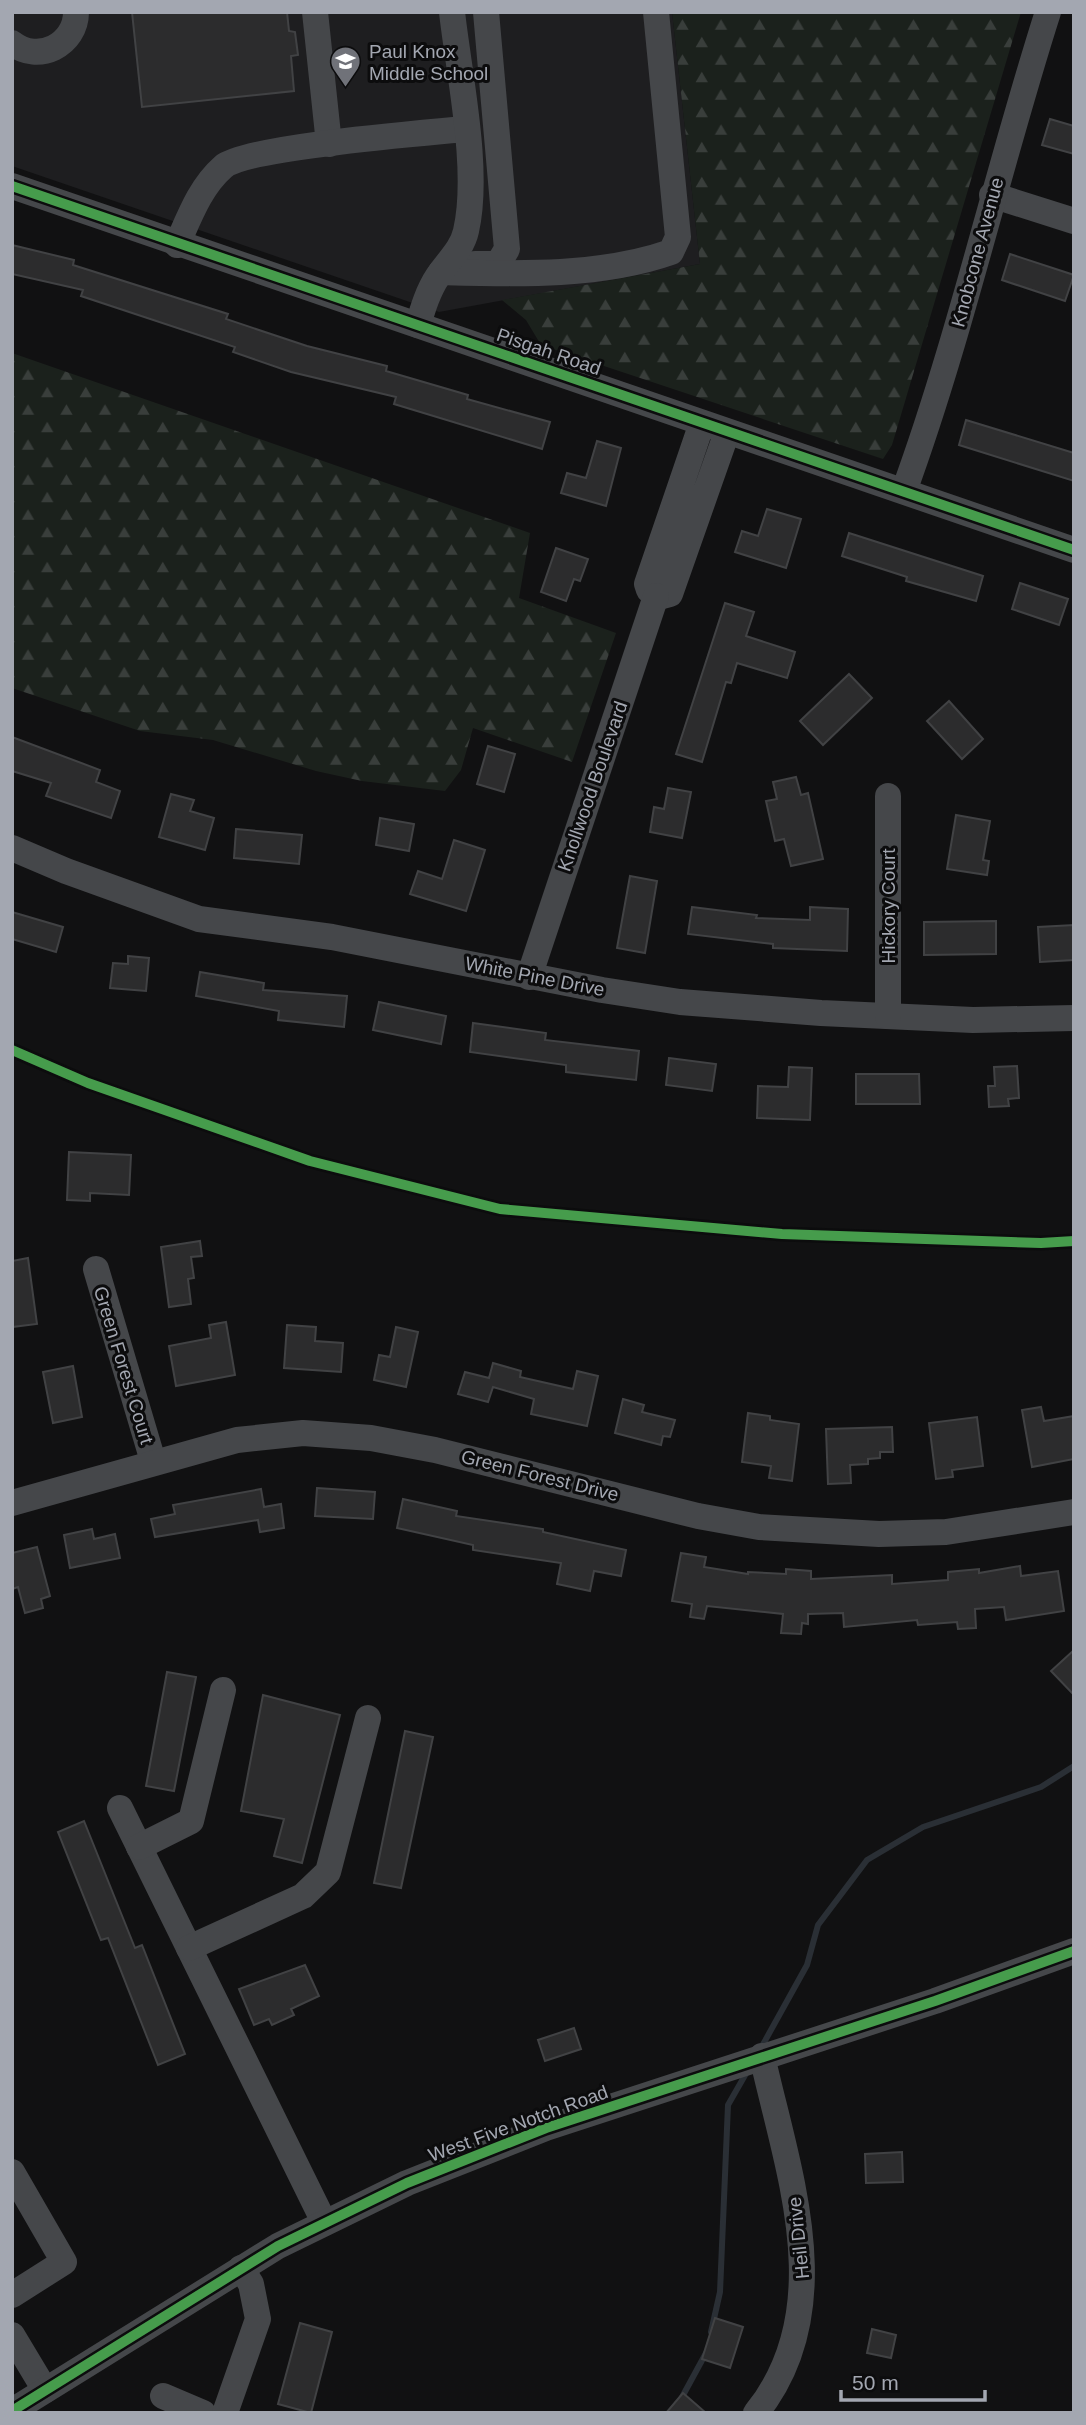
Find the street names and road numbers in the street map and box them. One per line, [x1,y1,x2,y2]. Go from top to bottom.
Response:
street label: Knobcone Avenue [947,175,1008,329]
street label: Pisgah Road [494,324,604,379]
street label: Knollwood Boulevard [553,698,631,874]
street label: Hickory Court [878,848,899,964]
street label: White Pine Drive [463,953,606,1000]
street label: Green Forest Court [90,1284,158,1447]
street label: Green Forest Drive [459,1446,621,1505]
street label: West Five Notch Road [425,2081,611,2166]
street label: Heil Drive [784,2196,813,2280]

